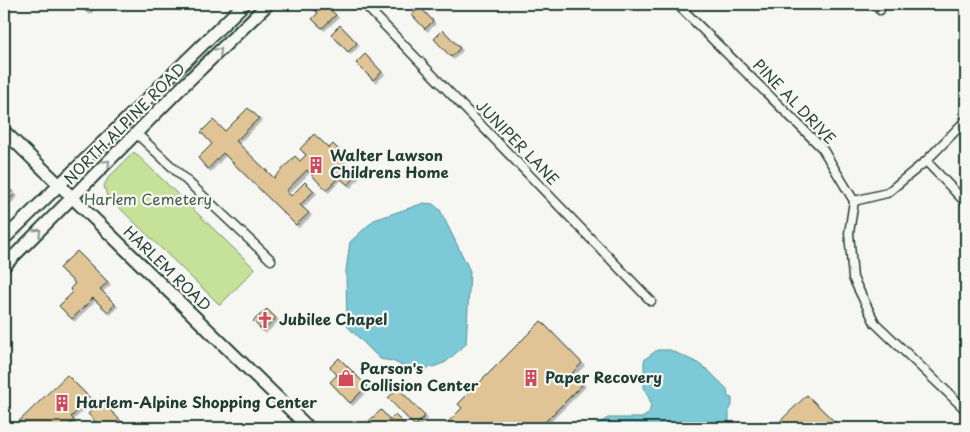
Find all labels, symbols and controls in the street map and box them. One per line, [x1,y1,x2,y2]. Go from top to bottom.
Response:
one-way arrow [213,48,222,57]
street label: PINE AL DRIVE [748,53,842,149]
street label: NORTH ALPINE ROAD [58,57,190,189]
street label: JUNIPER LANE [471,94,565,190]
place label: Walter Lawson Childrens Home [330,143,449,183]
building icon: Walter Lawson Childrens Home [306,155,326,175]
one-way arrow [101,160,110,169]
park label: Harlem Cemetery [84,187,212,210]
street label: HARLEM ROAD [119,220,217,316]
one-way arrow [32,228,41,237]
place label: Jubilee Chapel [279,307,387,330]
church icon: Jubilee Chapel [255,310,275,330]
place label: Parson's Collision Center [360,356,479,396]
place label: Paper Recovery [545,365,662,388]
shop icon: Parson's Collision Center [336,368,356,388]
building icon: Paper Recovery [521,368,541,388]
place label: Harlem-Alpine Shopping Center [76,390,317,413]
building icon: Harlem-Alpine Shopping Center [52,393,72,413]

